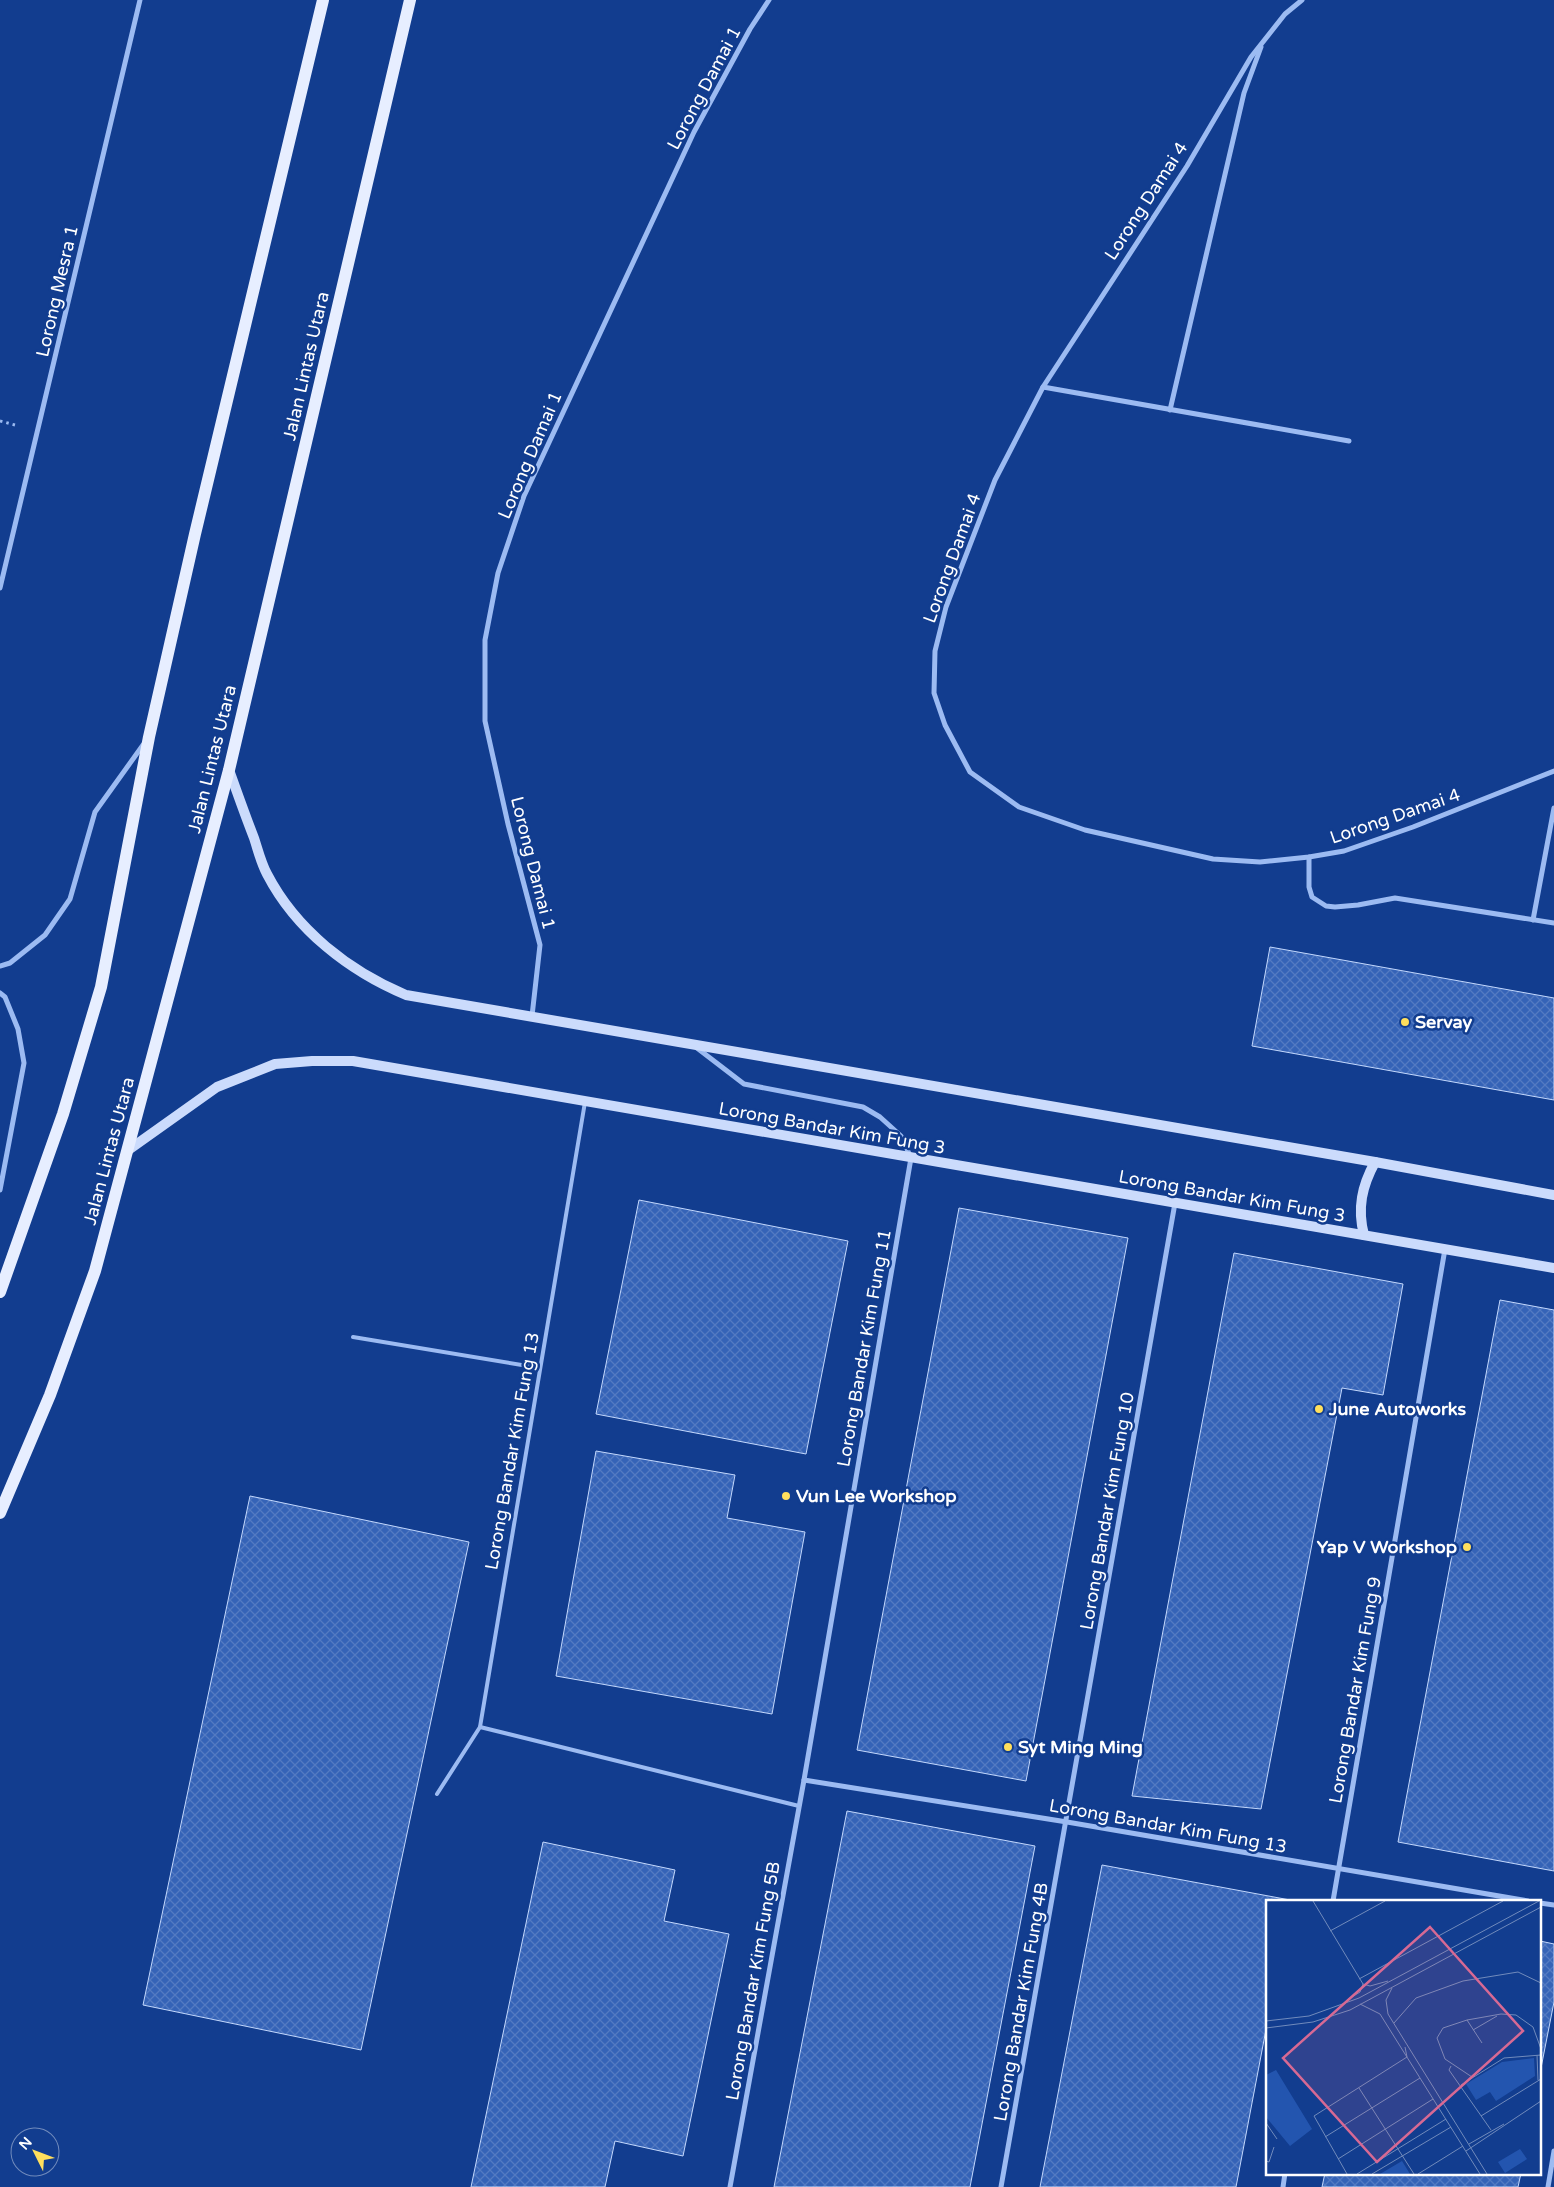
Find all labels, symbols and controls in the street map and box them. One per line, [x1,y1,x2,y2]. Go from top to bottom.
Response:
street label: Lorong Damai 1 [662,23,746,153]
street label: Lorong Damai 4 [1100,138,1192,264]
street label: Lorong Mesra 1 [31,223,83,359]
street label: Jalan Lintas Utara [278,289,334,443]
street label: Lorong Damai 1 [493,388,567,522]
street label: Lorong Damai 4 [918,490,986,626]
street label: Jalan Lintas Utara [183,683,241,835]
street label: Lorong Damai 4 [1327,783,1463,849]
street label: Lorong Damai 1 [506,794,560,932]
place label: Servay [1415,1011,1473,1033]
marker: Servay [1399,1016,1411,1028]
street label: Jalan Lintas Utara [79,1075,139,1227]
street label: Lorong Bandar Kim Fung 3 [717,1097,947,1159]
street label: Lorong Bandar Kim Fung 3 [1117,1165,1347,1227]
street label: Lorong Bandar Kim Fung 11 [832,1227,896,1469]
street label: Lorong Bandar Kim Fung 13 [480,1330,544,1572]
street label: Lorong Bandar Kim Fung 10 [1075,1390,1139,1632]
place label: June Autoworks [1328,1398,1467,1420]
marker: June Autoworks [1313,1403,1325,1415]
place label: Vun Lee Workshop [796,1485,957,1507]
marker: Vun Lee Workshop [780,1490,792,1502]
place label: Yap V Workshop [1317,1536,1457,1558]
marker: Yap V Workshop [1461,1541,1473,1553]
street label: Lorong Bandar Kim Fung 9 [1324,1575,1386,1805]
place label: Syt Ming Ming [1018,1736,1143,1758]
marker: Syt Ming Ming [1002,1741,1014,1753]
street label: Lorong Bandar Kim Fung 13 [1047,1794,1289,1858]
street label: Lorong Bandar Kim Fung 5B [721,1860,785,2102]
street label: Lorong Bandar Kim Fung 4B [989,1881,1053,2123]
inset map [1266,1900,1542,2174]
north arrow [10,2127,60,2177]
text: N [16,2134,36,2154]

